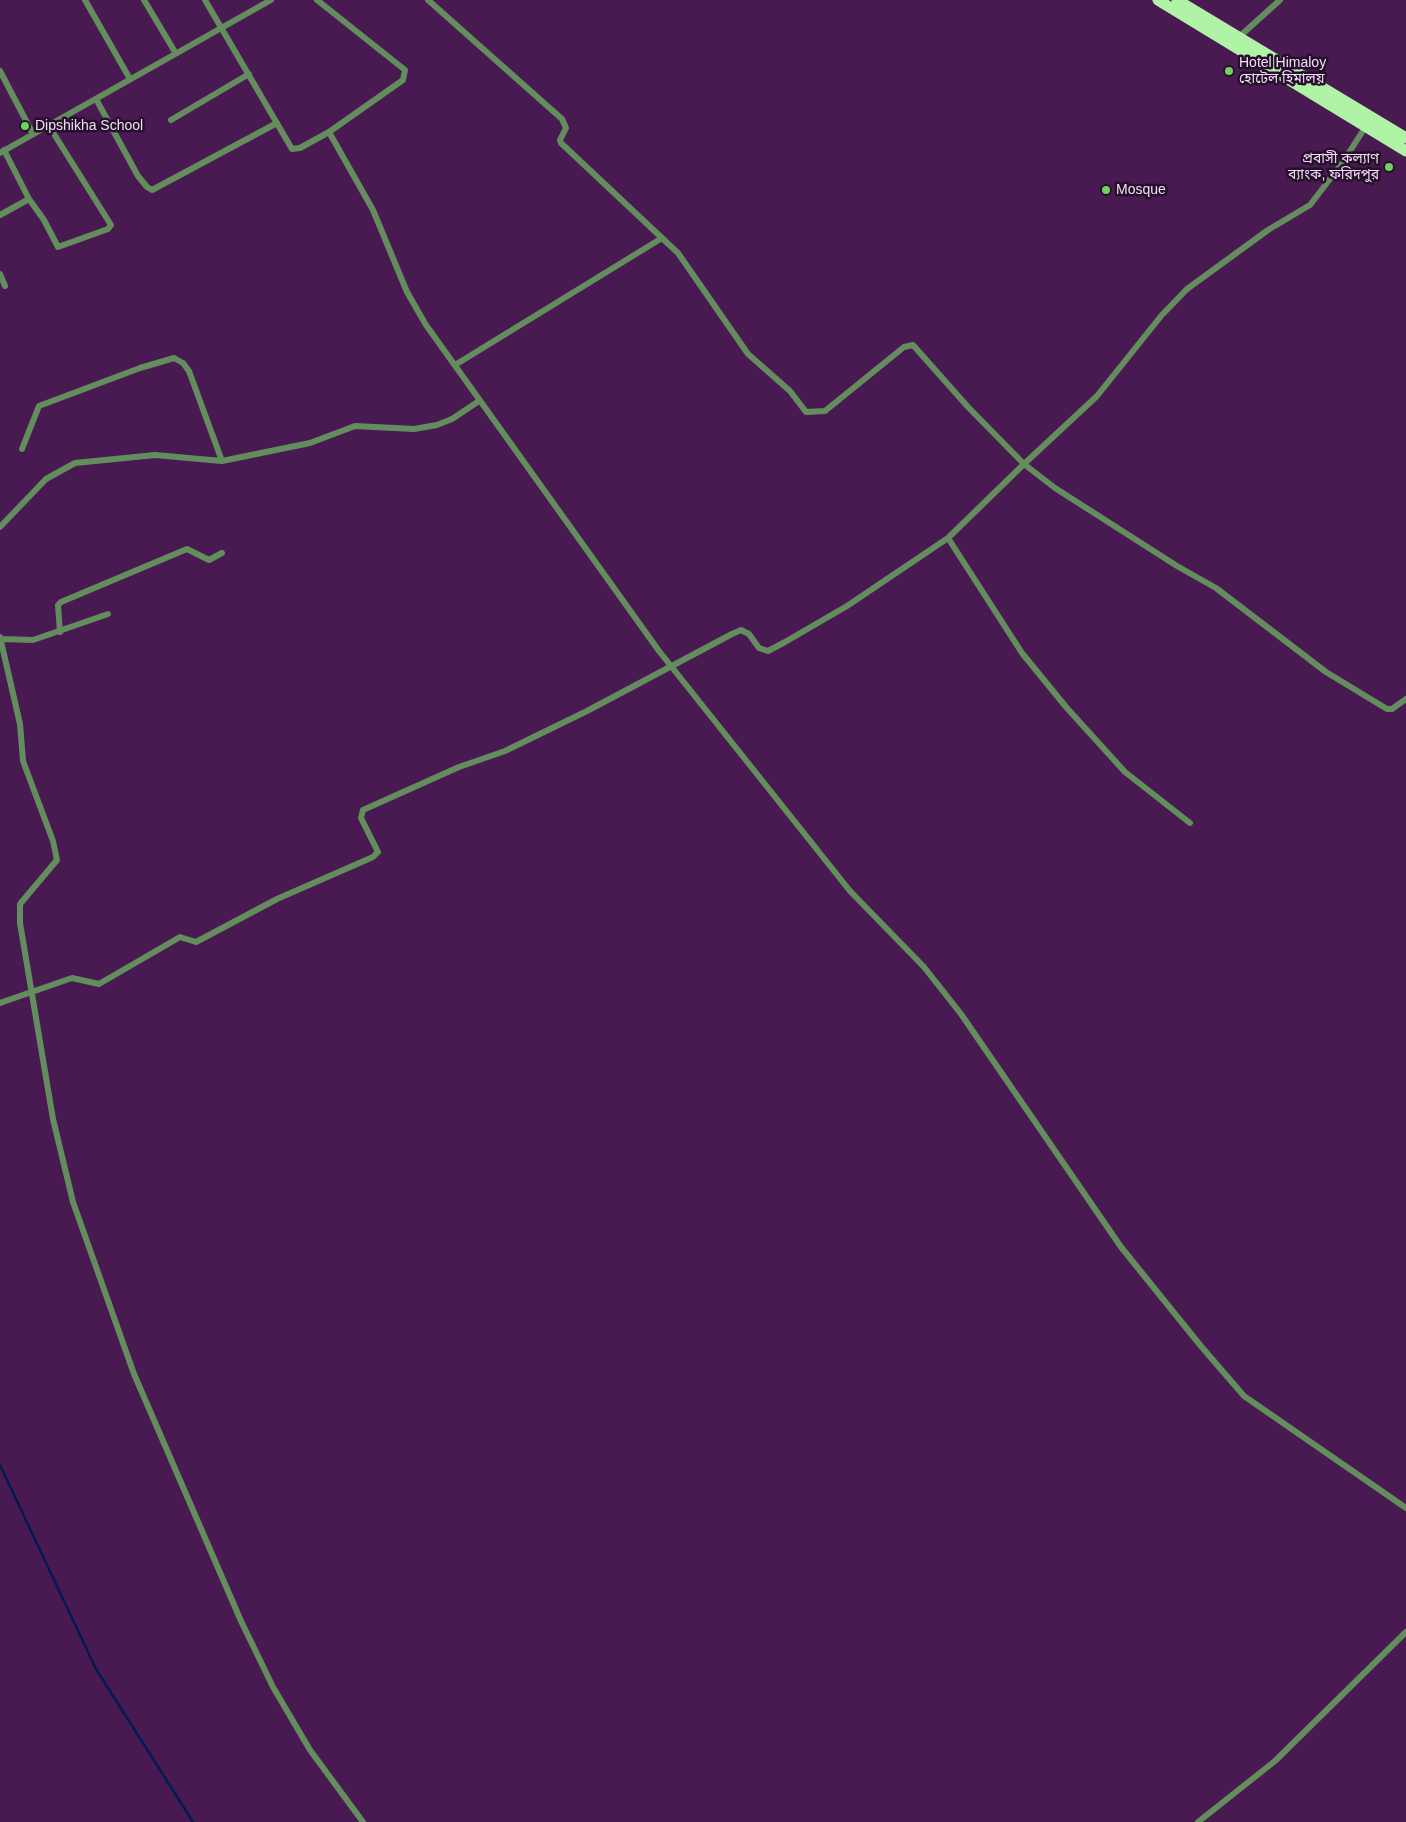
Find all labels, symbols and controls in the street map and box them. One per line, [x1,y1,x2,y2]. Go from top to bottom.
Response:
place label: Hotel Himaloy হোটেল হিমালয় [1239,55,1326,88]
marker: Hotel Himaloy হোটেল হিমালয় [1223,65,1235,77]
place label: Dipshikha School [35,118,143,134]
marker: Dipshikha School [19,120,31,132]
place label: প্রবাসী কল্যাণ ব্যাংক, ফরিদপুর [1288,151,1379,184]
marker: প্রবাসী কল্যাণ ব্যাংক, ফরিদপুর [1383,161,1395,173]
place label: Mosque [1116,182,1166,198]
marker: Mosque [1100,184,1112,196]

